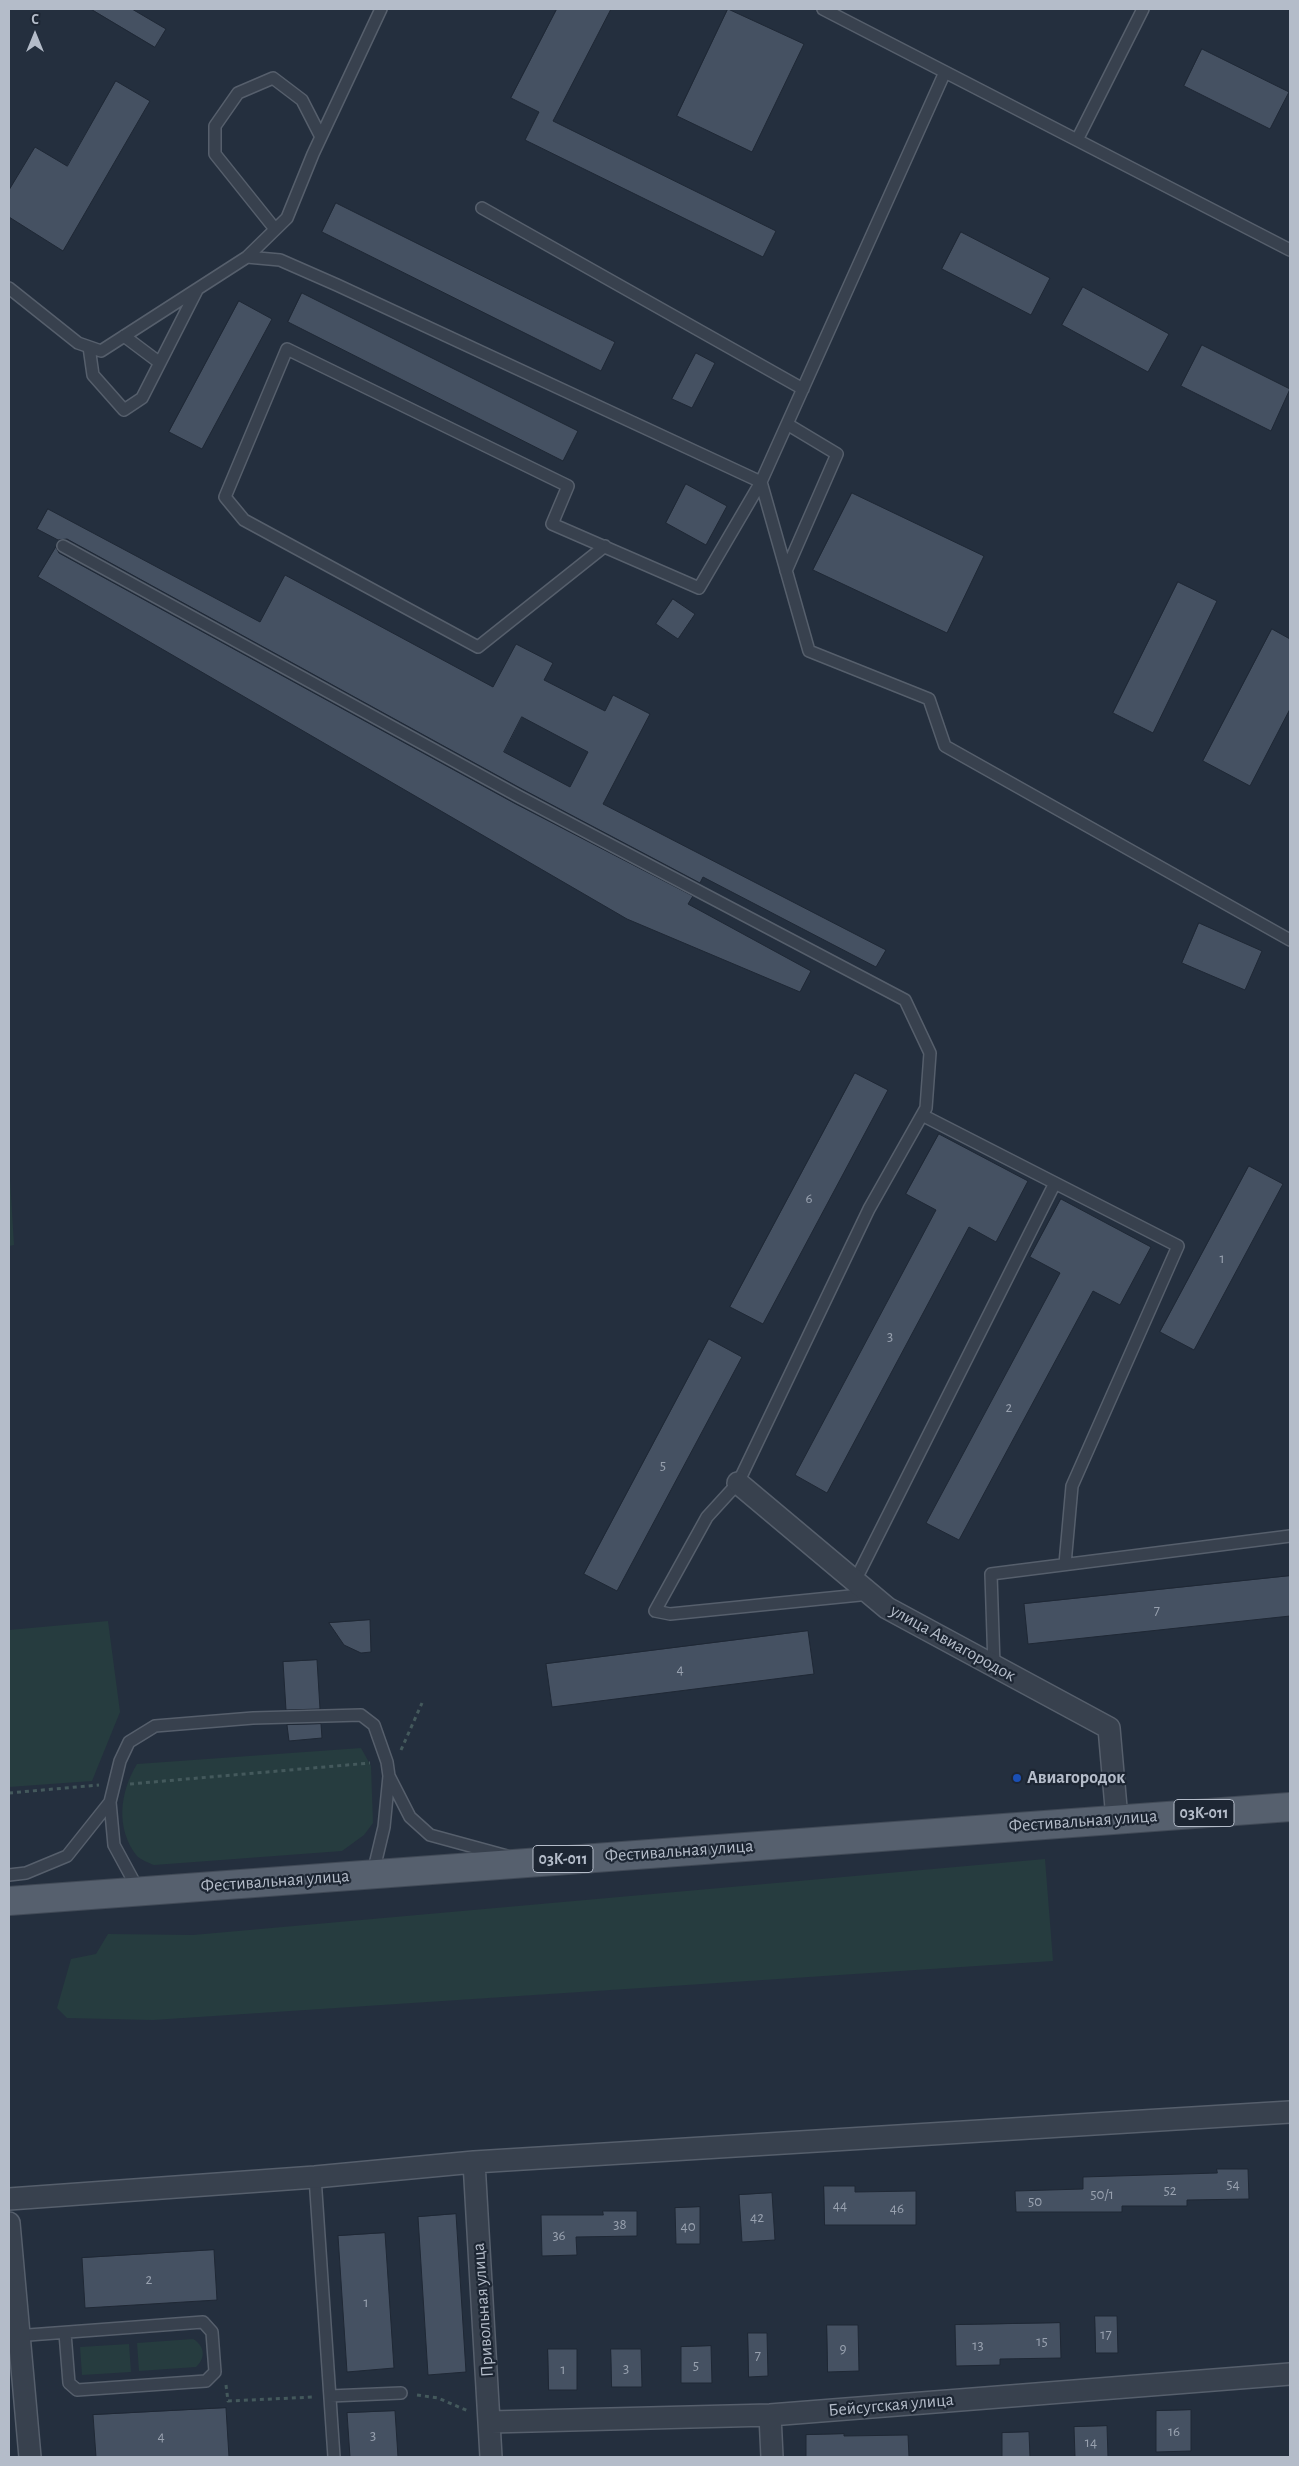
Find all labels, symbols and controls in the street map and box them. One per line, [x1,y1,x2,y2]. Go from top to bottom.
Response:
north arrow [10,10,60,60]
text: С [31,13,39,27]
house number: 6 [805,1189,813,1207]
house number: 1 [1219,1249,1225,1267]
house number: 3 [887,1327,893,1345]
house number: 2 [1006,1398,1012,1416]
house number: 5 [660,1456,666,1474]
street label: улица Авиагородок [886,1600,1020,1686]
house number: 7 [1154,1601,1160,1619]
house number: 4 [676,1660,684,1678]
place label: Авиагородок [1027,1767,1125,1789]
marker: Авиагородок [1011,1772,1023,1784]
road number: 03К-011 [1174,1800,1234,1826]
street label: Фестивальная улица [1008,1805,1158,1837]
street label: Фестивальная улица [604,1835,754,1867]
road number: 03К-011 [533,1846,593,1872]
street label: Фестивальная улица [200,1865,350,1897]
house number: 54 [1226,2175,1240,2193]
house number: 52 [1163,2181,1177,2199]
house number: 50/1 [1090,2185,1114,2203]
house number: 50 [1028,2192,1042,2210]
house number: 44 [833,2196,847,2214]
house number: 46 [890,2199,904,2217]
house number: 42 [750,2208,764,2226]
house number: 38 [613,2215,627,2233]
house number: 40 [680,2217,696,2235]
house number: 36 [552,2226,566,2244]
street label: Привольная улица [468,2242,498,2378]
house number: 2 [146,2270,152,2288]
house number: 1 [363,2293,369,2311]
house number: 17 [1100,2325,1112,2343]
house number: 15 [1036,2332,1048,2350]
house number: 13 [972,2336,984,2354]
house number: 9 [839,2339,847,2357]
house number: 7 [755,2346,761,2364]
house number: 5 [693,2356,699,2374]
house number: 3 [623,2359,629,2377]
house number: 1 [560,2360,566,2378]
street label: Бейсугская улица [827,2389,955,2421]
house number: 16 [1168,2422,1180,2440]
house number: 3 [370,2426,376,2444]
house number: 4 [157,2427,165,2445]
house number: 14 [1085,2433,1097,2451]

